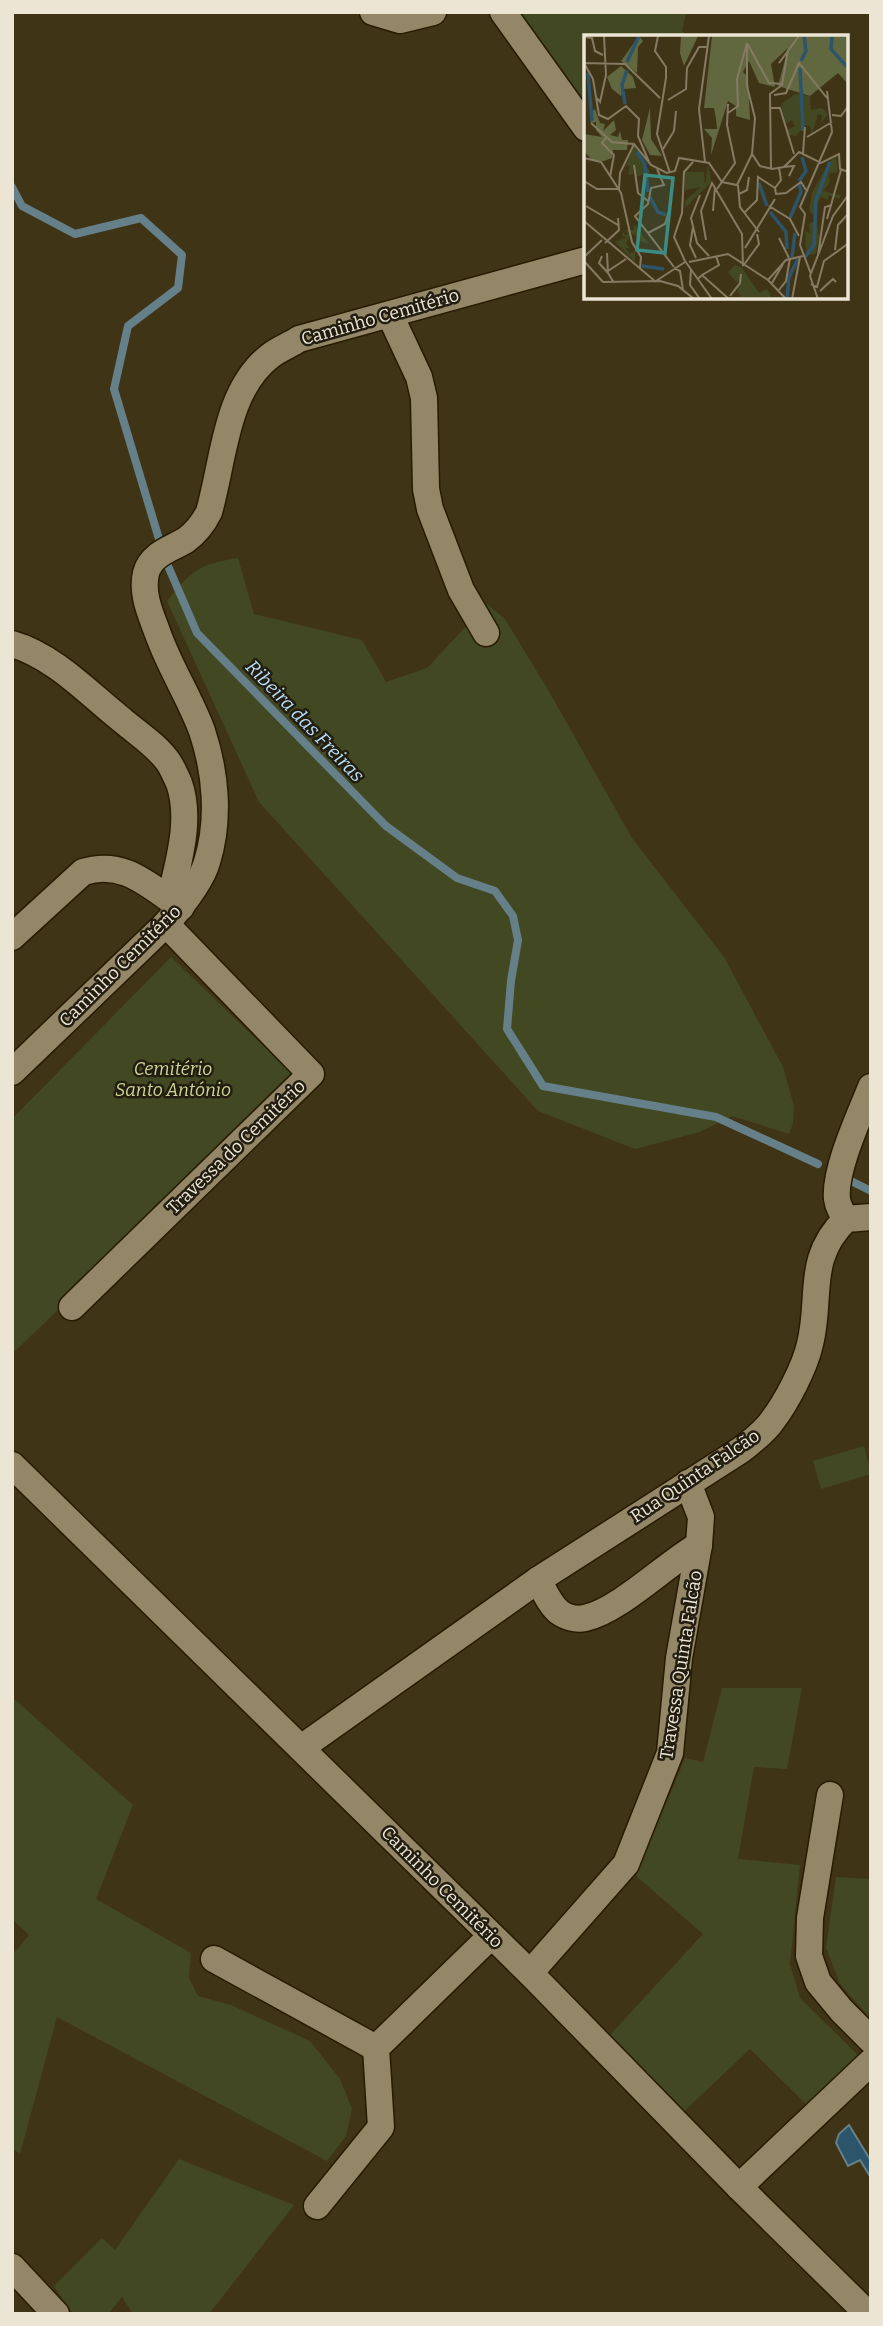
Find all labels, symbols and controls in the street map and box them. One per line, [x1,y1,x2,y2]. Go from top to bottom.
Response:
inset map [584,35,848,299]
street label: Caminho Cemitério [299,284,461,350]
water label: Ribeira das Freiras [241,655,369,787]
street label: Caminho Cemitério [55,901,185,1031]
park label: Cemitério Santo António [115,1058,231,1101]
street label: Travessa do Cemitério [162,1075,310,1219]
street label: Rua Quinta Falcão [626,1425,764,1527]
street label: Travessa Quinta Falcão [655,1569,707,1761]
street label: Caminho Cemitério [377,1822,507,1952]

